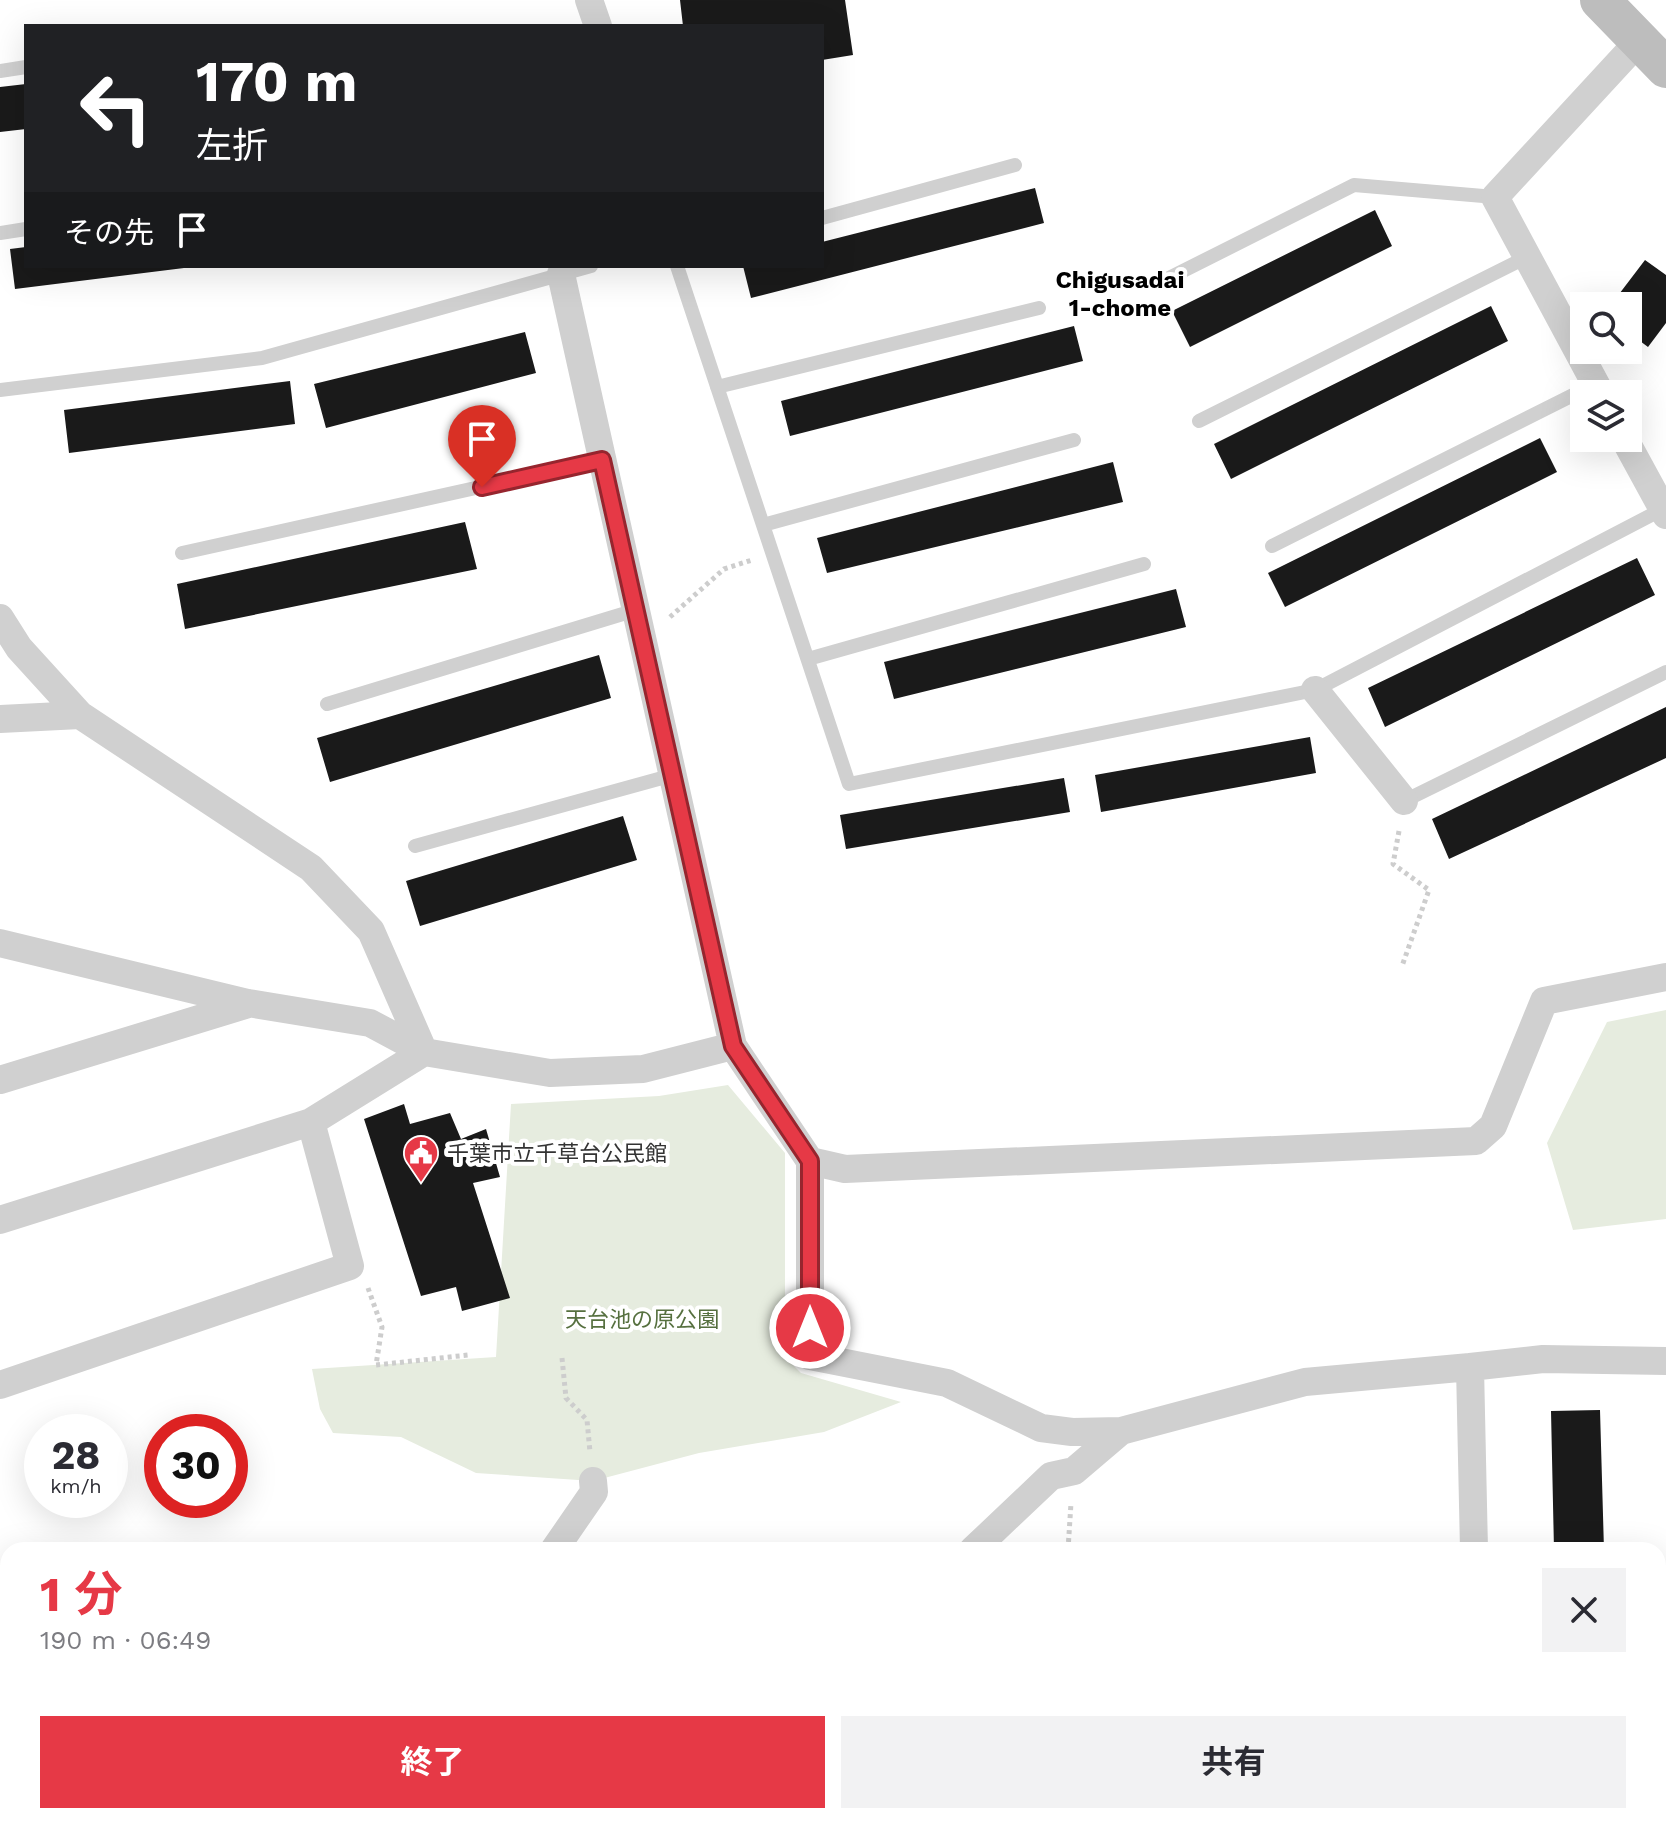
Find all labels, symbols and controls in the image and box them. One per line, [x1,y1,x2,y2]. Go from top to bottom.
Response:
text: 170 m [196,49,358,115]
icon: left [64,56,168,160]
text: 左折 [196,125,268,167]
icon: arrive [170,208,214,252]
text: その先 [64,215,154,250]
district label: Chigusadai 1-chome [1055,266,1185,322]
map controls [1570,292,1642,452]
button: search [1570,292,1642,364]
button: layers [1570,380,1642,452]
pin [448,405,516,487]
icon: arrive [460,417,504,461]
public building icon: 千葉市立千草台公民館 [402,1134,440,1184]
place label: 千葉市立千草台公民館 [447,1141,667,1166]
position arrow [768,1286,852,1370]
park label: 天台池の原公園 [565,1307,719,1332]
speed limit sign: 30 [144,1414,248,1518]
text: 28 [52,1432,100,1479]
text: km/h [50,1474,102,1498]
text: 1 分 [40,1566,122,1623]
button: close [1542,1568,1626,1652]
text: 190 m · 06:49 [40,1625,211,1655]
button: 終了 [40,1716,825,1808]
button: 共有 [841,1716,1626,1808]

